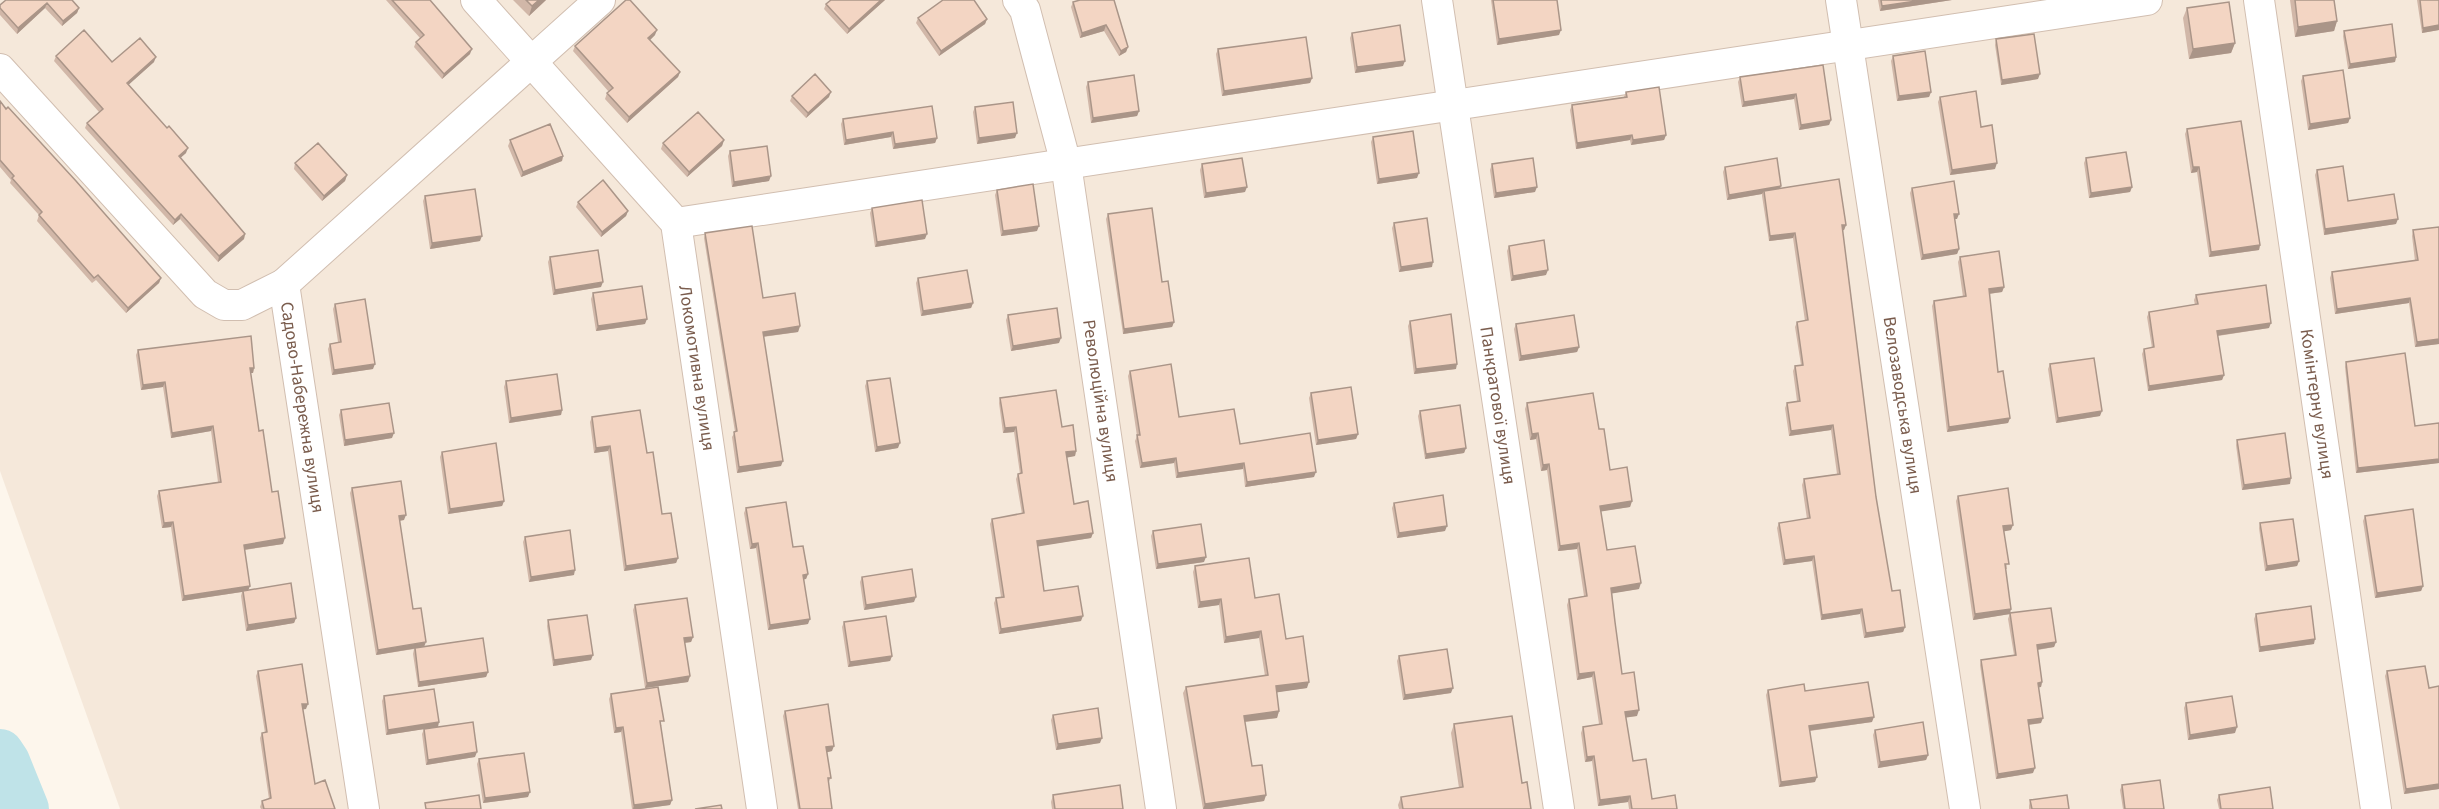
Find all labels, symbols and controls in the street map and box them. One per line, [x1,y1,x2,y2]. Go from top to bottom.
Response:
street label: Локомотивна вулиця [673,283,722,452]
street label: Садово-Набережна вулиця [274,300,331,515]
street label: Велозаводська вулиця [1877,315,1929,496]
street label: Революційна вулиця [1077,318,1125,484]
street label: Панкратової вулиця [1474,325,1522,486]
street label: Комінтерну вулиця [2294,327,2341,481]

